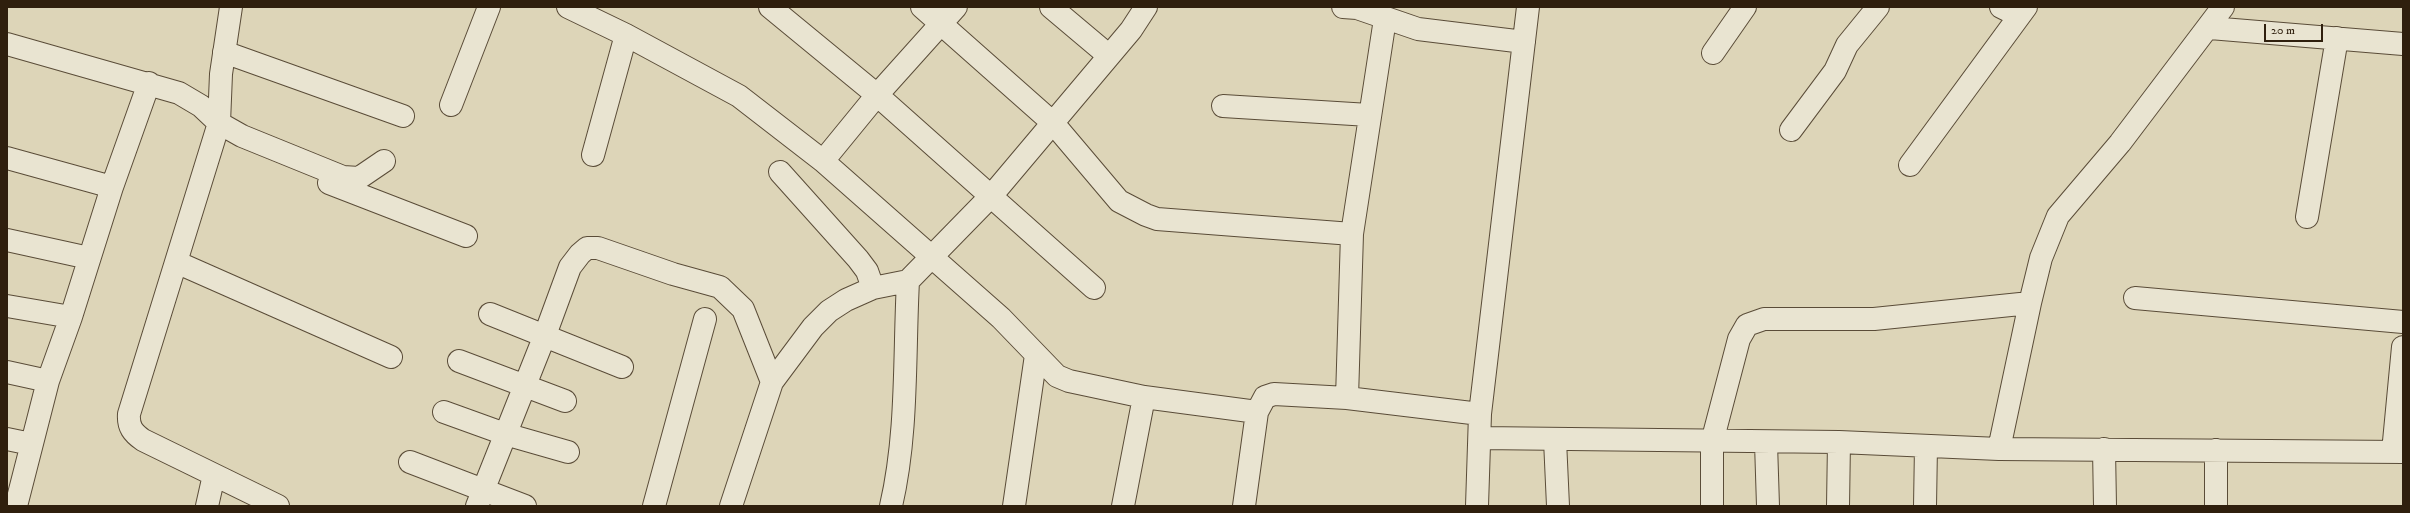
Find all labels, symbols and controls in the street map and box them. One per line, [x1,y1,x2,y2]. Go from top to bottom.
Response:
scale bar [2266,16,2325,42]
text: 20 m [2271,23,2295,38]

